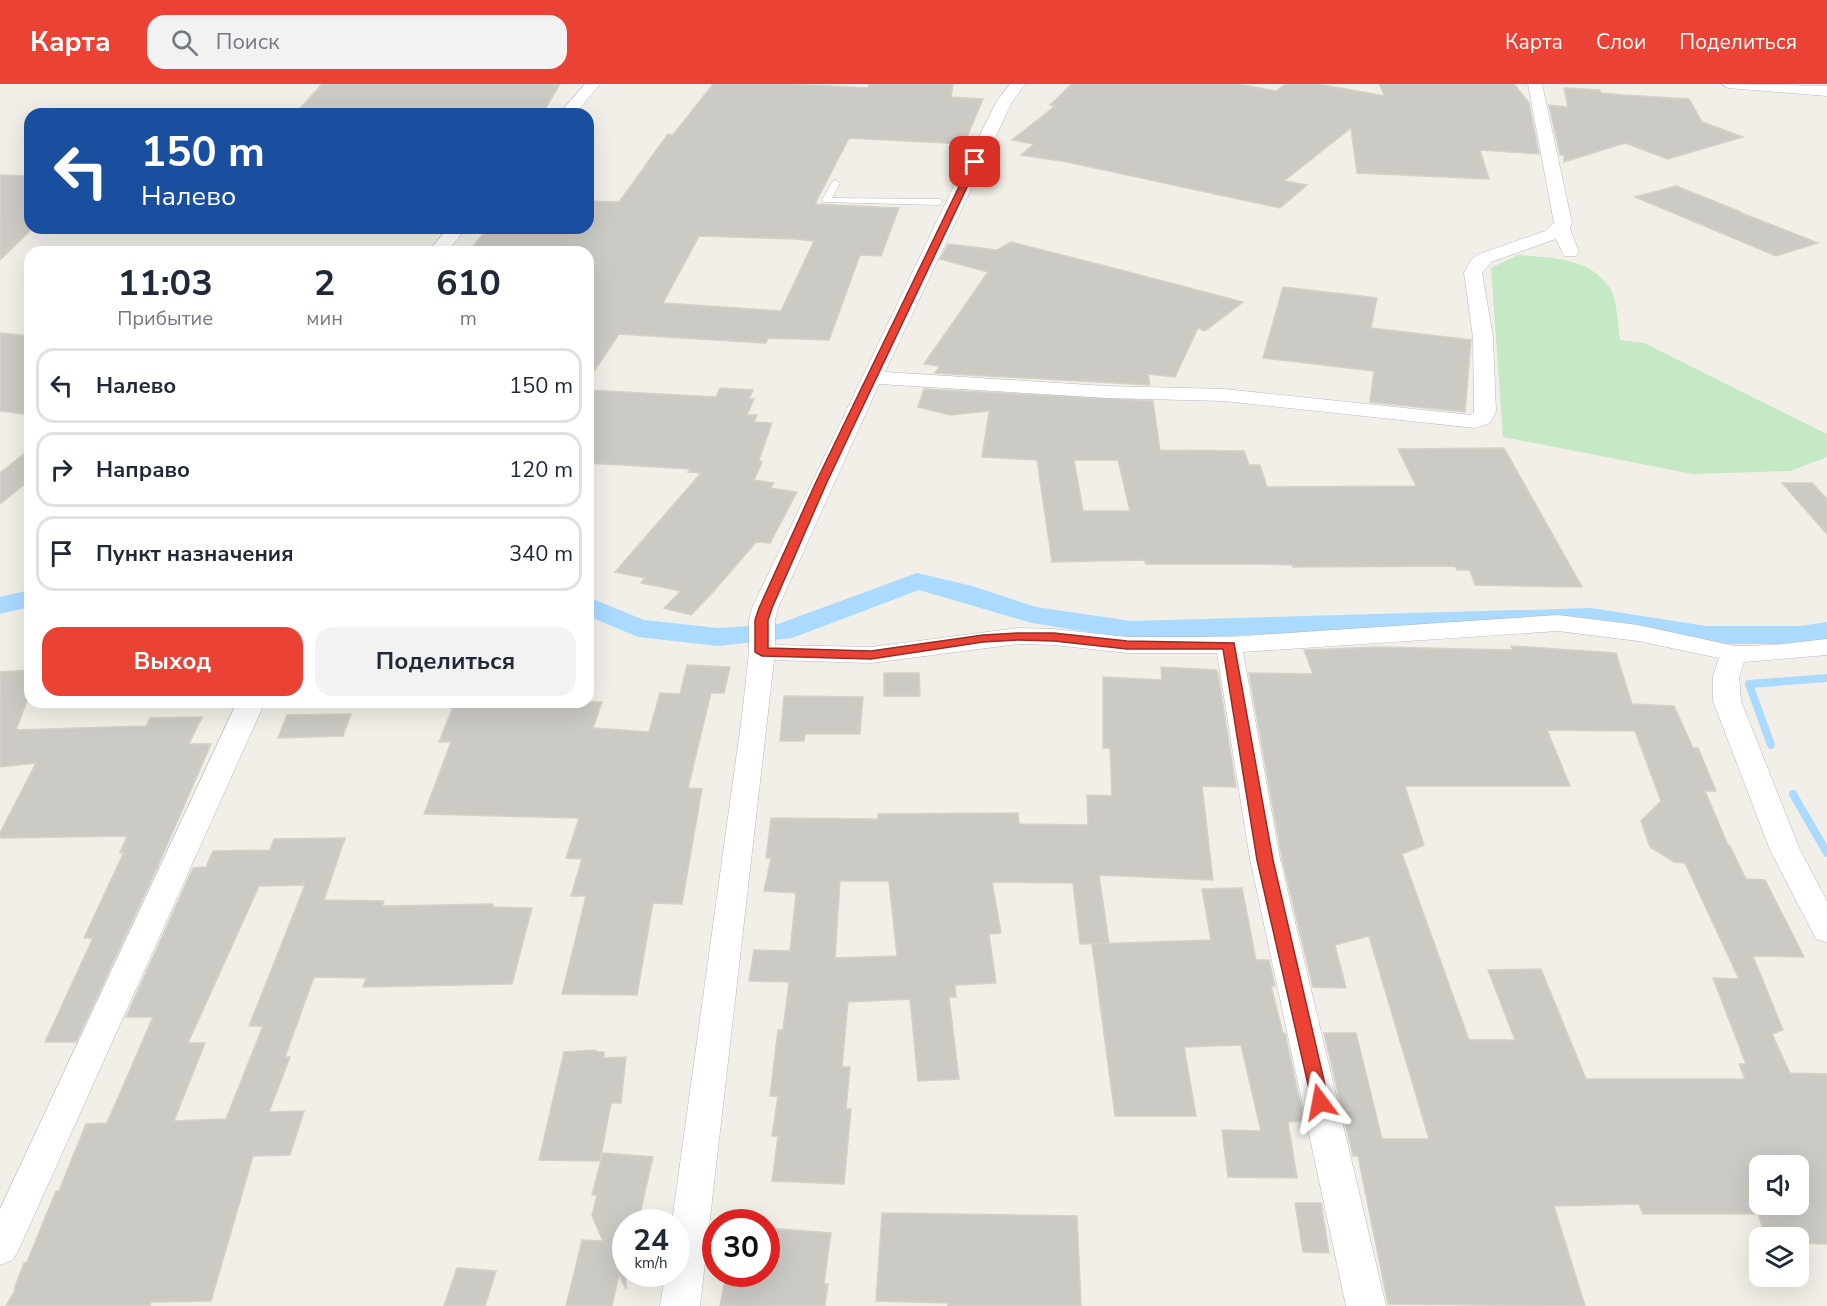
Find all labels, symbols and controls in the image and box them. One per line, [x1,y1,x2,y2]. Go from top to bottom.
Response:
search box [147,15,567,69]
text: Карта [30,23,111,61]
icon: search [168,26,201,59]
text: Поиск [216,27,280,57]
text: Карта [1505,28,1563,56]
text: Слои [1596,28,1646,56]
text: Поделиться [1679,28,1797,56]
text: 150 m [141,124,265,181]
icon: left [42,132,120,210]
pin [949,136,1000,187]
icon: arrive [958,145,991,178]
text: Налево [141,178,236,215]
text: 11:03 [117,259,213,308]
text: 2 [314,259,335,308]
text: 610 [436,259,501,308]
text: Прибытие [117,305,213,332]
text: мин [306,305,343,332]
text: m [460,305,477,332]
icon: left [45,369,78,402]
text: Налево [96,371,176,401]
text: 150 m [509,371,573,401]
icon: right [45,453,78,486]
text: Направо [96,455,190,485]
text: 120 m [509,455,573,485]
icon: arrive [45,537,78,570]
text: Пункт назначения [96,539,294,569]
text: 340 m [509,539,573,569]
button: Выход [42,627,303,696]
button: Поделиться [315,627,576,696]
position arrow [1288,1070,1352,1134]
map controls [1749,1155,1809,1287]
button: sound [1749,1155,1809,1215]
speed limit sign: 30 [702,1209,780,1287]
text: 24 [633,1220,669,1261]
button: layers [1749,1227,1809,1287]
text: km/h [634,1253,668,1273]

